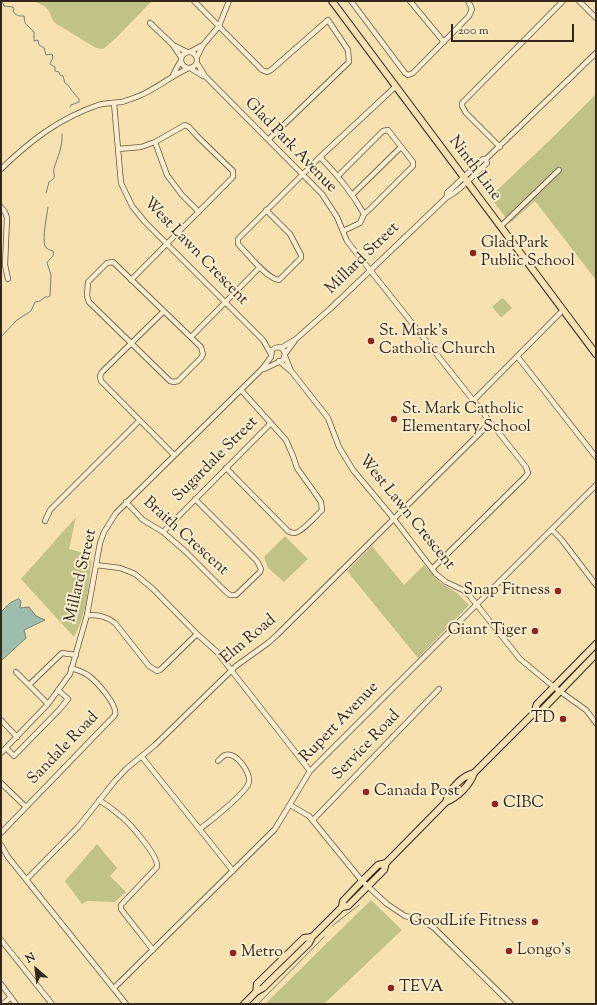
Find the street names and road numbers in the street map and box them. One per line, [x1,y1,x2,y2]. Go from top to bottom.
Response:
street label: Glad Park Avenue [240,95,340,197]
street label: Ninth Line [444,133,504,205]
street label: West Lawn Crescent [139,194,251,310]
street label: Millard Street [322,219,404,299]
street label: Sugardale Street [169,413,263,507]
street label: West Lawn Crescent [354,452,458,574]
street label: Braith Crescent [138,494,232,580]
street label: Millard Street [62,528,102,624]
street label: Elm Road [217,611,281,669]
street label: Rupert Avenue [297,679,383,767]
street label: Service Road [329,707,405,785]
street label: Sandale Road [25,709,103,789]

